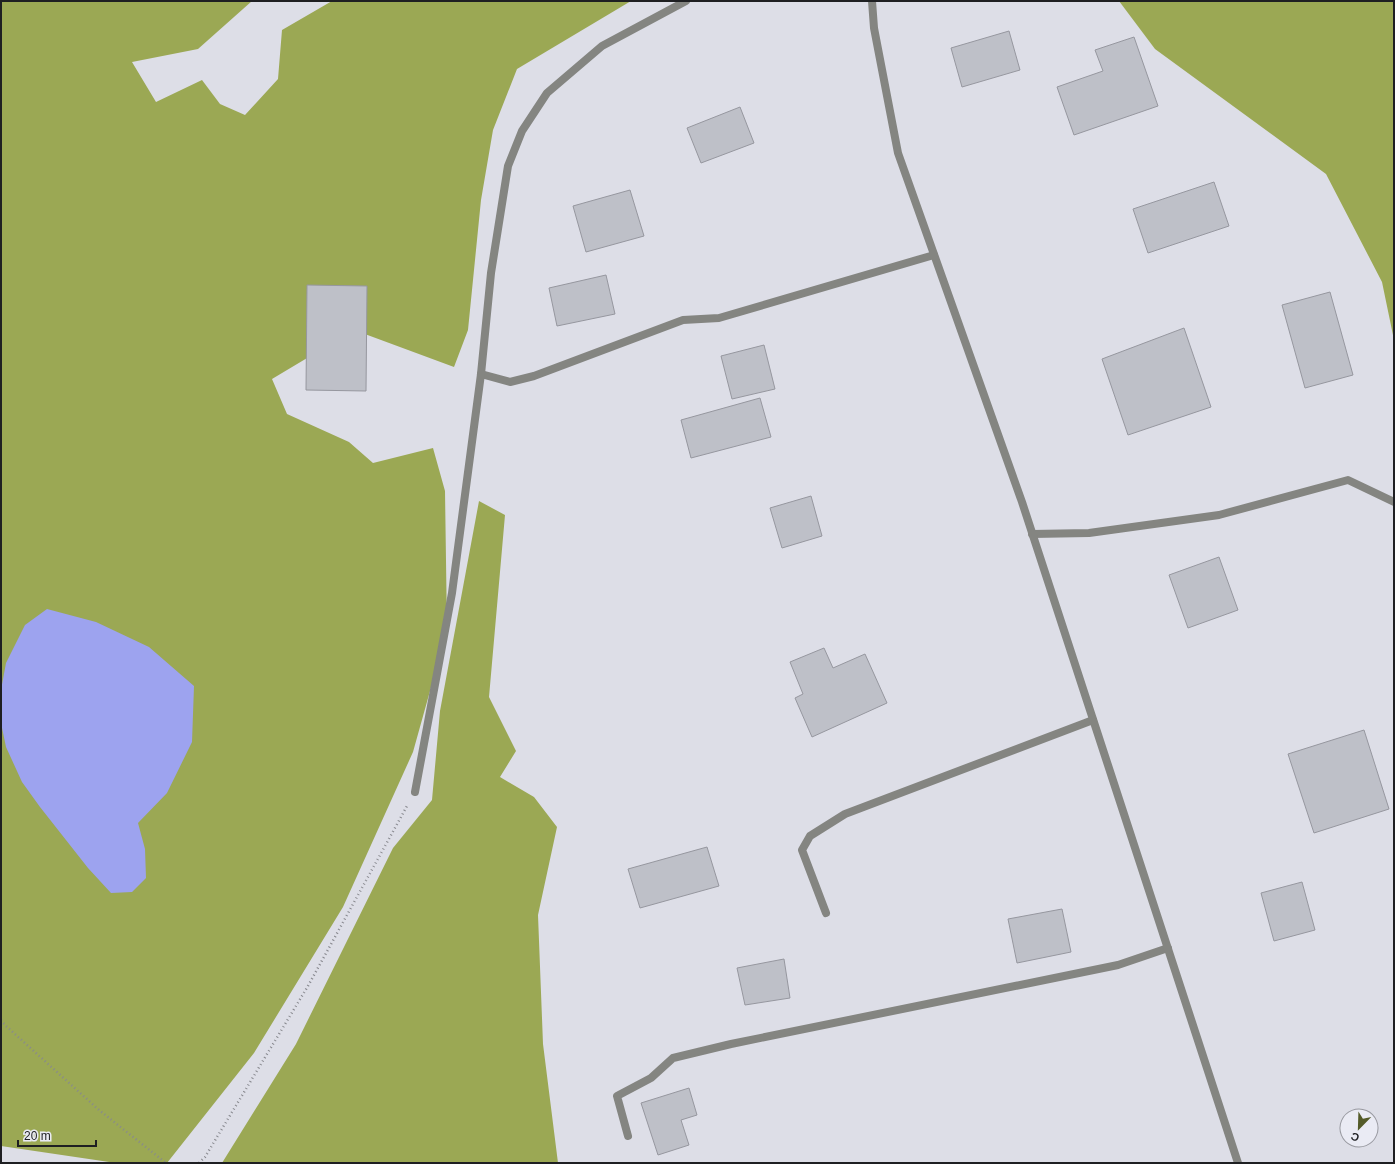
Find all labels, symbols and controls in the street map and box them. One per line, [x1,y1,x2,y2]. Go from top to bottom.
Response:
north arrow [1339,1108,1379,1148]
scale bar [18,1122,96,1148]
text: 20 m [24,1129,51,1143]
text: С [1349,1130,1361,1144]

